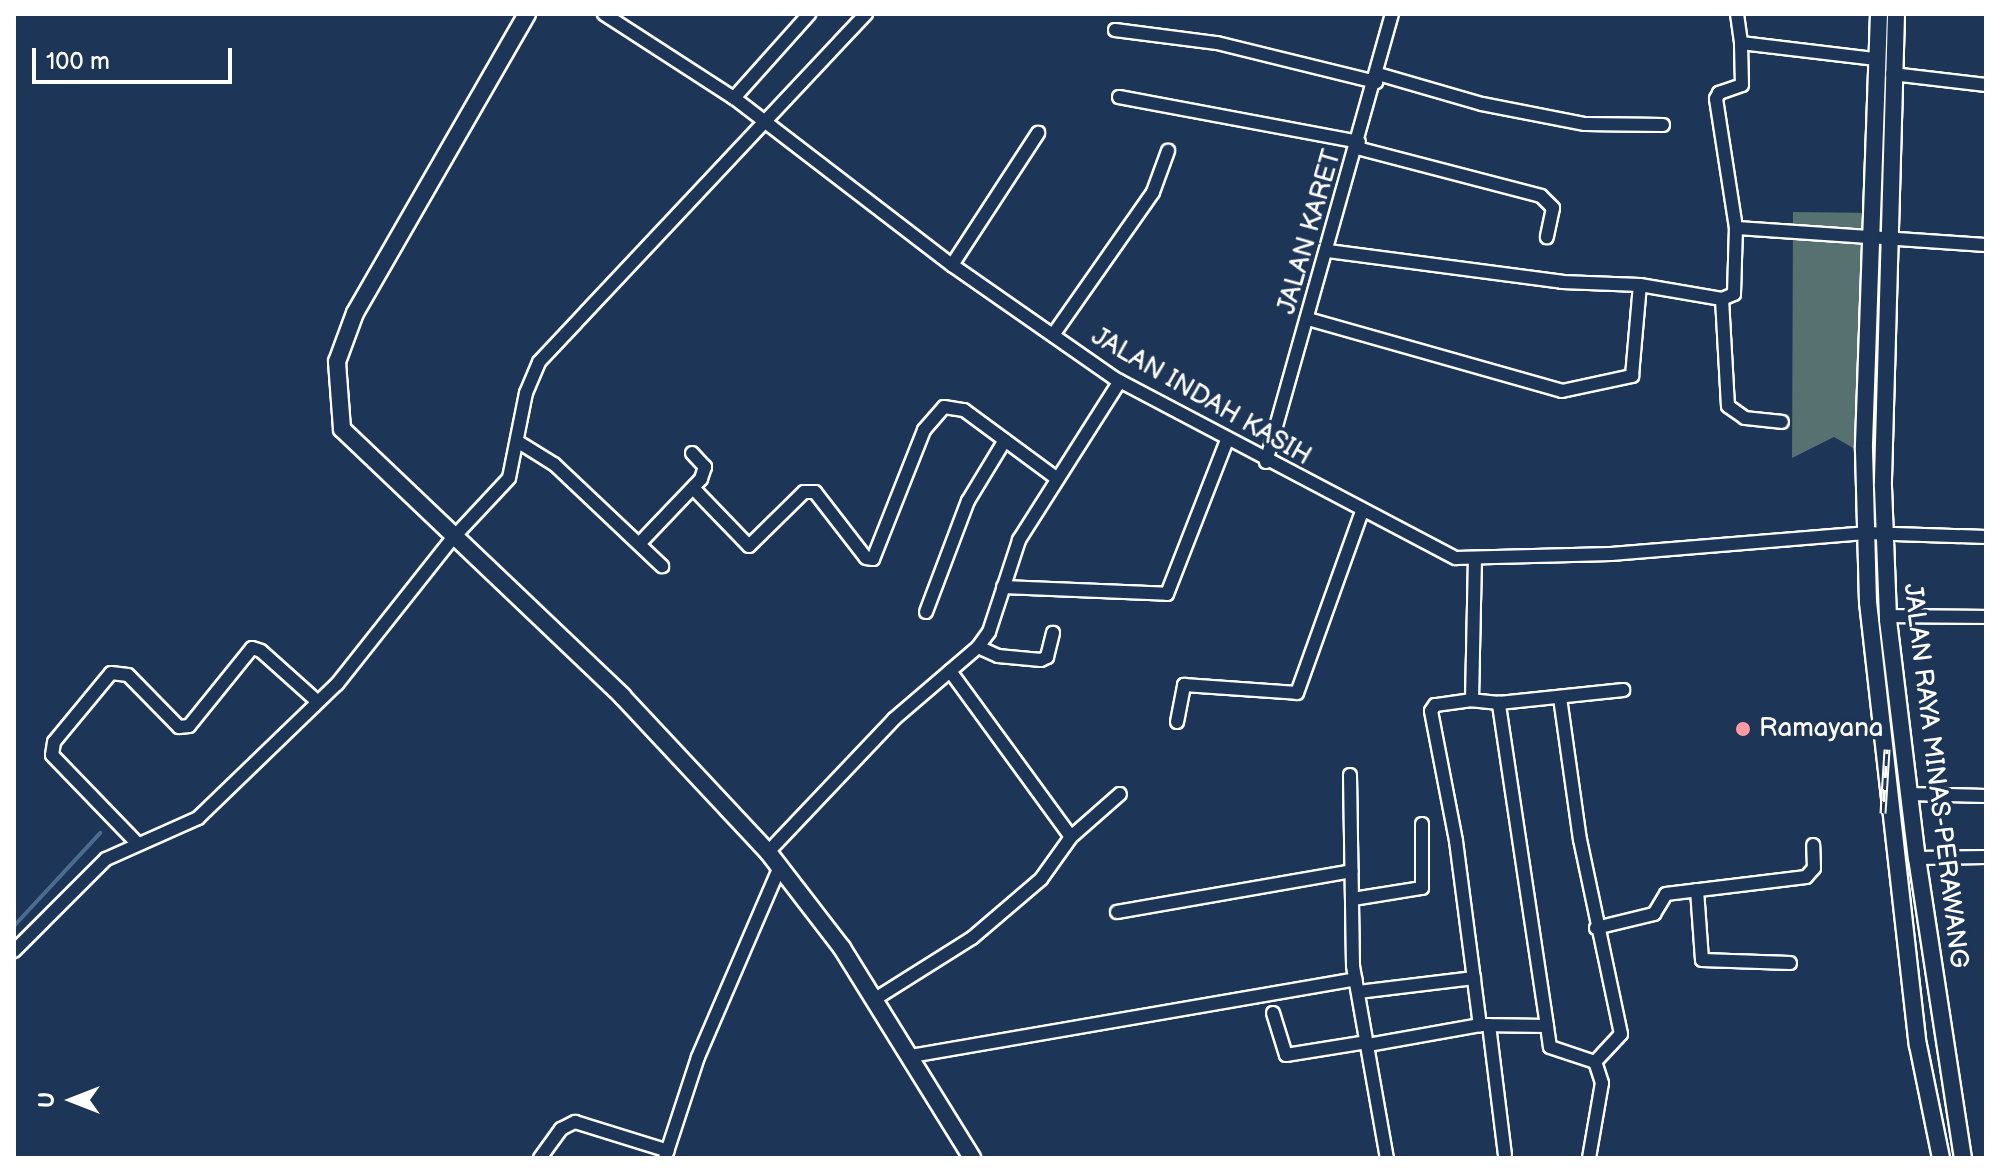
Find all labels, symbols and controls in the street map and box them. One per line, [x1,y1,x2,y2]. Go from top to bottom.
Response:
scale bar [36,32,236,82]
text: 100 m [46,47,110,76]
street label: JALAN KARET [1272,146,1348,318]
street label: JALAN INDAH KASIH [1085,321,1317,473]
street label: JALAN RAYA MINAS-PERAWANG [1896,582,1974,970]
place label: Ramayana [1759,713,1884,745]
marker: Ramayana [1734,720,1752,738]
north arrow [32,1060,112,1140]
text: U [34,1092,61,1108]

